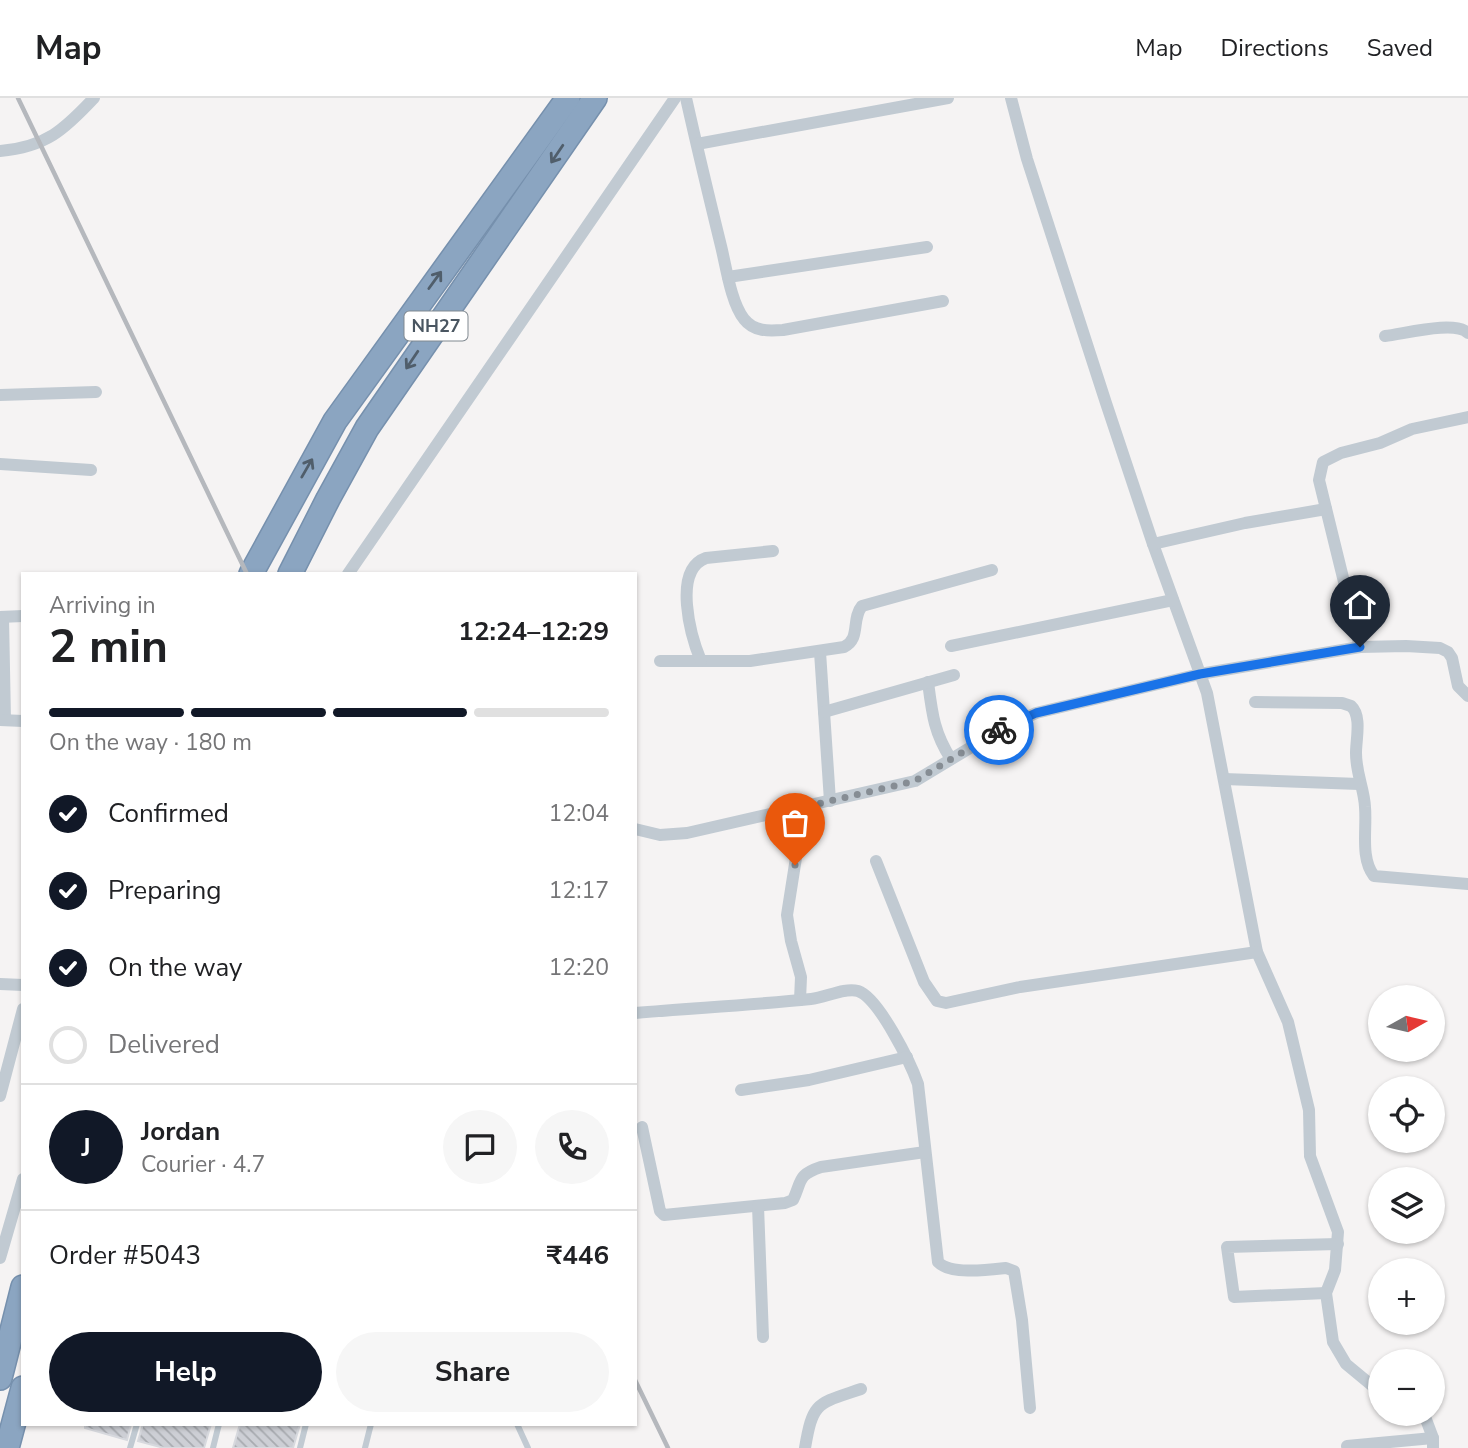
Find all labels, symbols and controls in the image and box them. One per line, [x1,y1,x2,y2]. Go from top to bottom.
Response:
text: Map [35,26,102,71]
text: Map [1135,32,1182,64]
text: Directions [1220,32,1329,64]
text: Saved [1367,32,1433,64]
one-way arrow [550,144,564,164]
one-way arrow [428,271,443,290]
road number: NH27 [404,311,467,340]
one-way arrow [405,350,419,370]
one-way arrow [301,458,314,479]
pin [1330,575,1390,647]
icon: home [1341,586,1379,624]
text: Arriving in [49,590,156,621]
text: 12:24–12:29 [458,614,609,649]
text: 2 min [49,615,168,678]
courier [964,695,1034,765]
icon: bike [980,711,1018,749]
text: On the way · 180 m [49,727,252,758]
pin [765,793,825,865]
icon: check [49,795,87,833]
text: Confirmed [108,796,229,831]
text: 12:04 [549,798,609,829]
icon: bag [776,804,814,842]
icon: check [49,872,87,910]
text: Preparing [108,873,221,908]
text: 12:17 [549,875,609,906]
icon: check [49,949,87,987]
text: On the way [108,950,242,985]
text: 12:20 [549,952,609,983]
north arrow [1368,985,1446,1062]
map controls [1368,985,1445,1426]
text: Delivered [108,1027,220,1062]
button: locate [1368,1076,1445,1153]
button: chat [443,1110,517,1184]
button: phone [535,1110,609,1184]
text: Jordan [141,1114,220,1149]
text: J [81,1130,91,1165]
text: Courier · 4.7 [141,1149,265,1180]
button: layers [1368,1167,1445,1244]
text: Order #5043 [49,1238,201,1273]
text: ₹446 [547,1238,609,1273]
button: + [1368,1258,1445,1335]
button: Help [49,1332,322,1412]
button: Share [336,1332,609,1412]
button: − [1368,1349,1445,1426]

